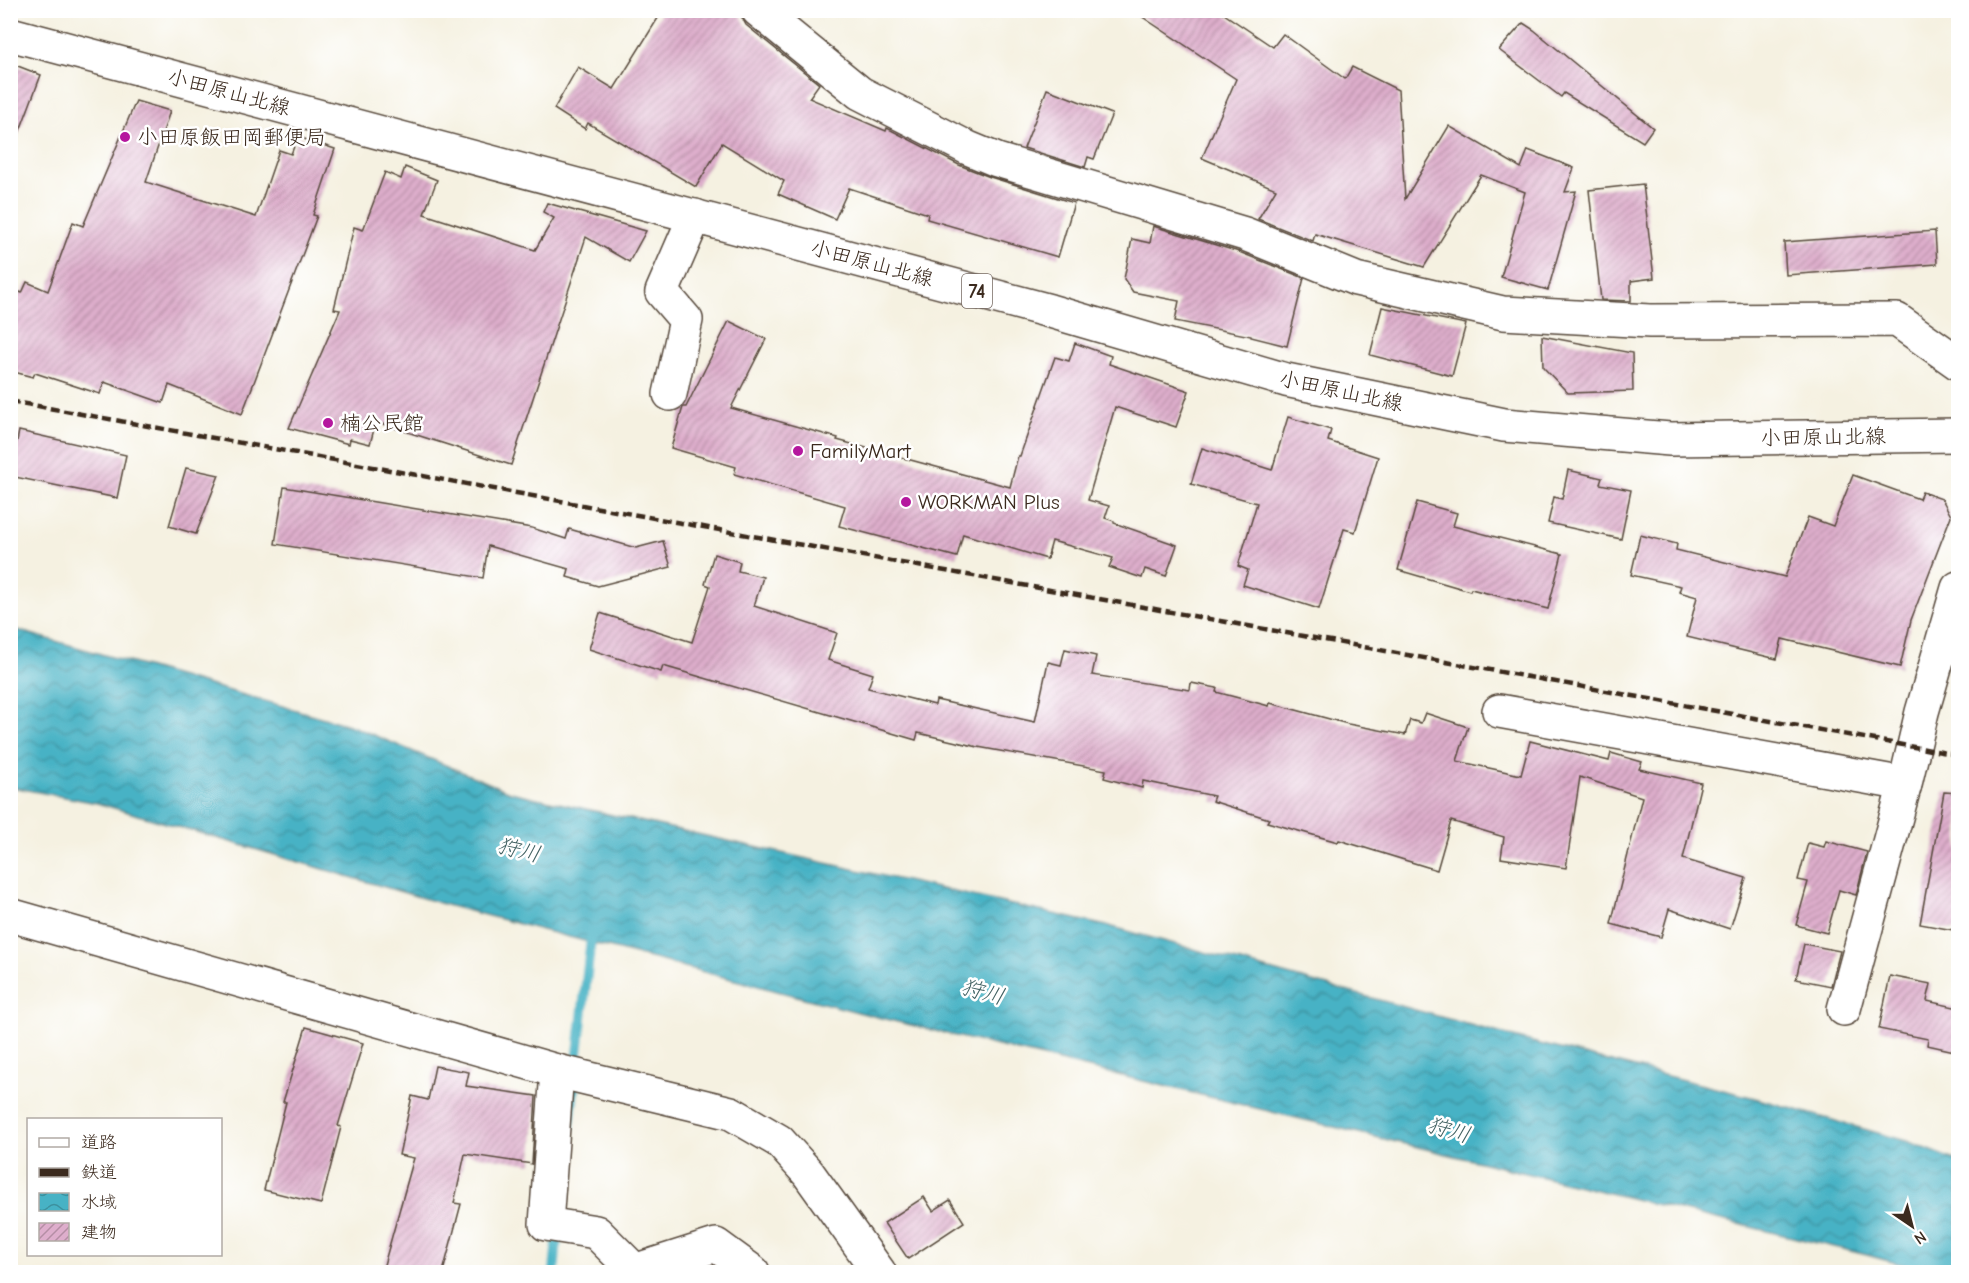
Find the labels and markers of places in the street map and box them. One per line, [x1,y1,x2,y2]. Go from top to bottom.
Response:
place label: 小田原飯田岡郵便局 [137,125,326,149]
marker: 小田原飯田岡郵便局 [118,130,132,144]
place label: 楠公民館 [340,411,424,435]
marker: 楠公民館 [321,416,335,430]
place label: FamilyMart [810,439,912,463]
marker: FamilyMart [791,444,805,458]
place label: WORKMAN Plus [918,490,1060,514]
marker: WORKMAN Plus [899,495,913,509]

